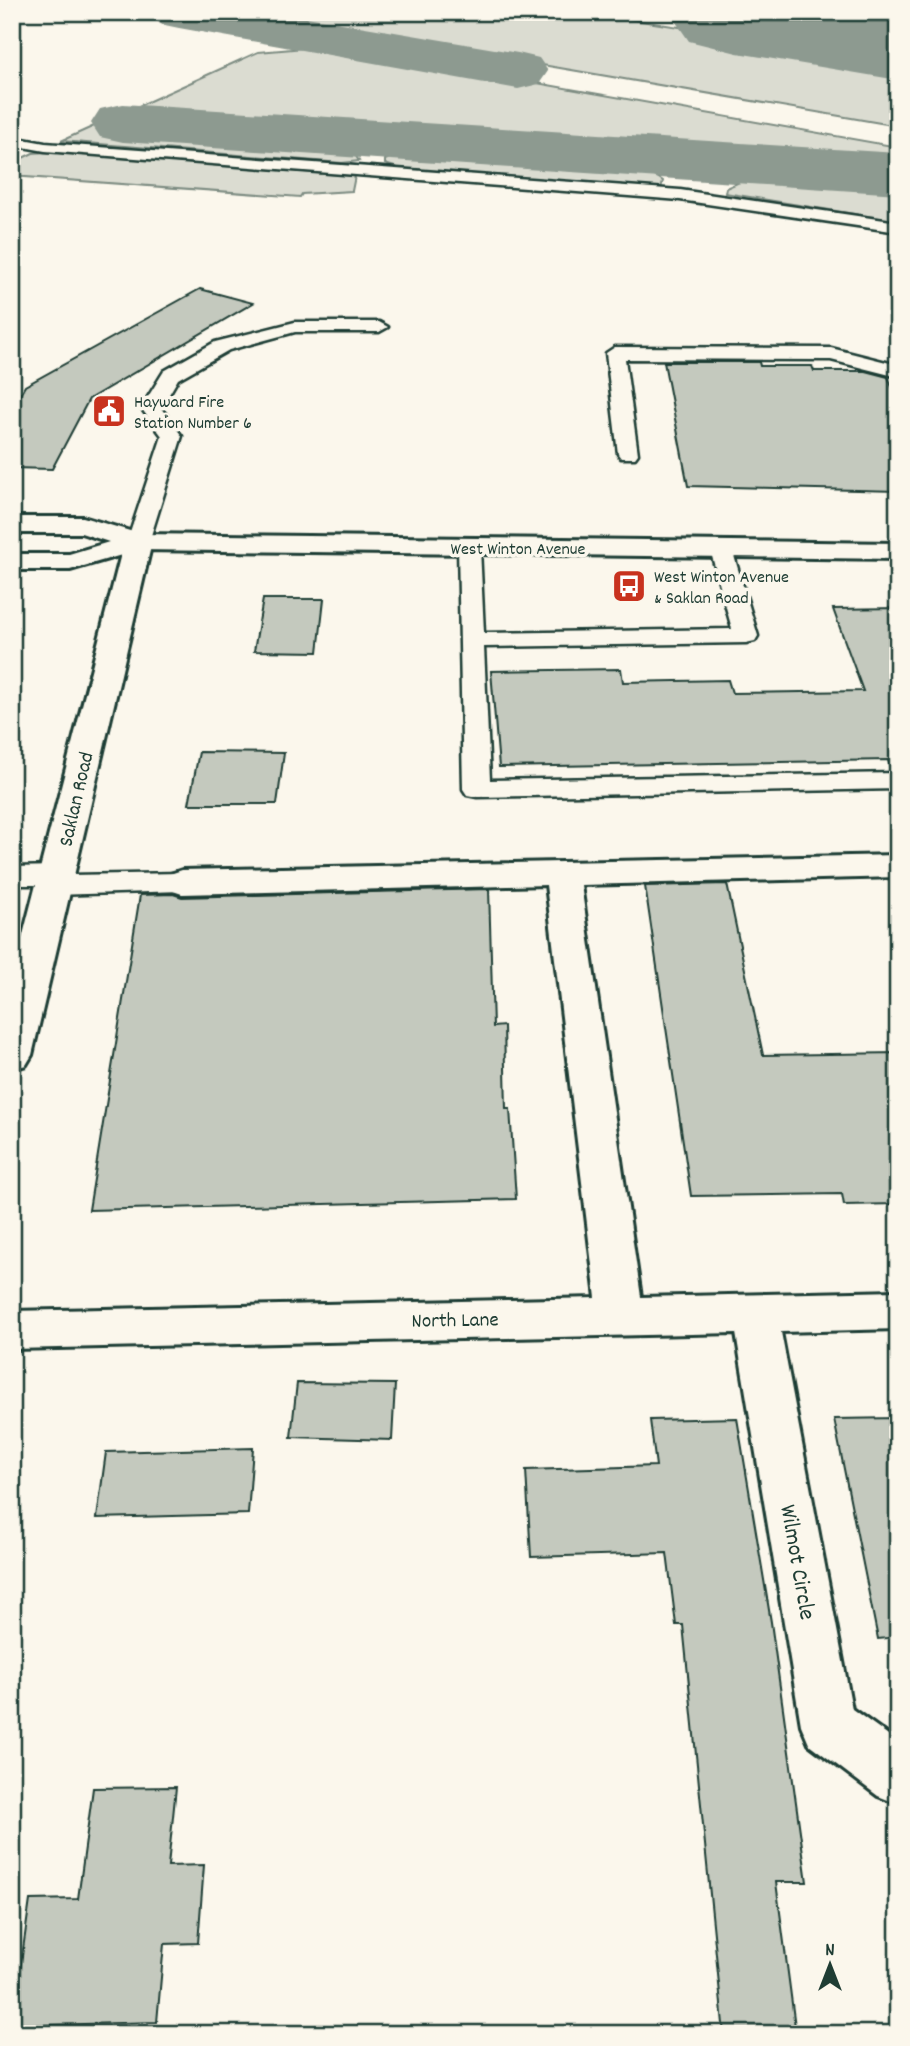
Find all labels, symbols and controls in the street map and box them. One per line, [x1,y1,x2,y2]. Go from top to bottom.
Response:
place label: Hayward Fire Station Number 6 [134,391,252,437]
public building icon: Hayward Fire Station Number 6 [90,392,128,430]
street label: West Winton Avenue [451,538,586,563]
place label: West Winton Avenue & Saklan Road [654,566,789,612]
bus stop icon: West Winton Avenue & Saklan Road [610,567,648,605]
street label: Saklan Road [52,749,103,850]
street label: North Lane [411,1306,499,1338]
street label: Wilmot Circle [769,1502,823,1623]
north arrow [794,1930,864,2000]
text: N [825,1938,835,1965]

